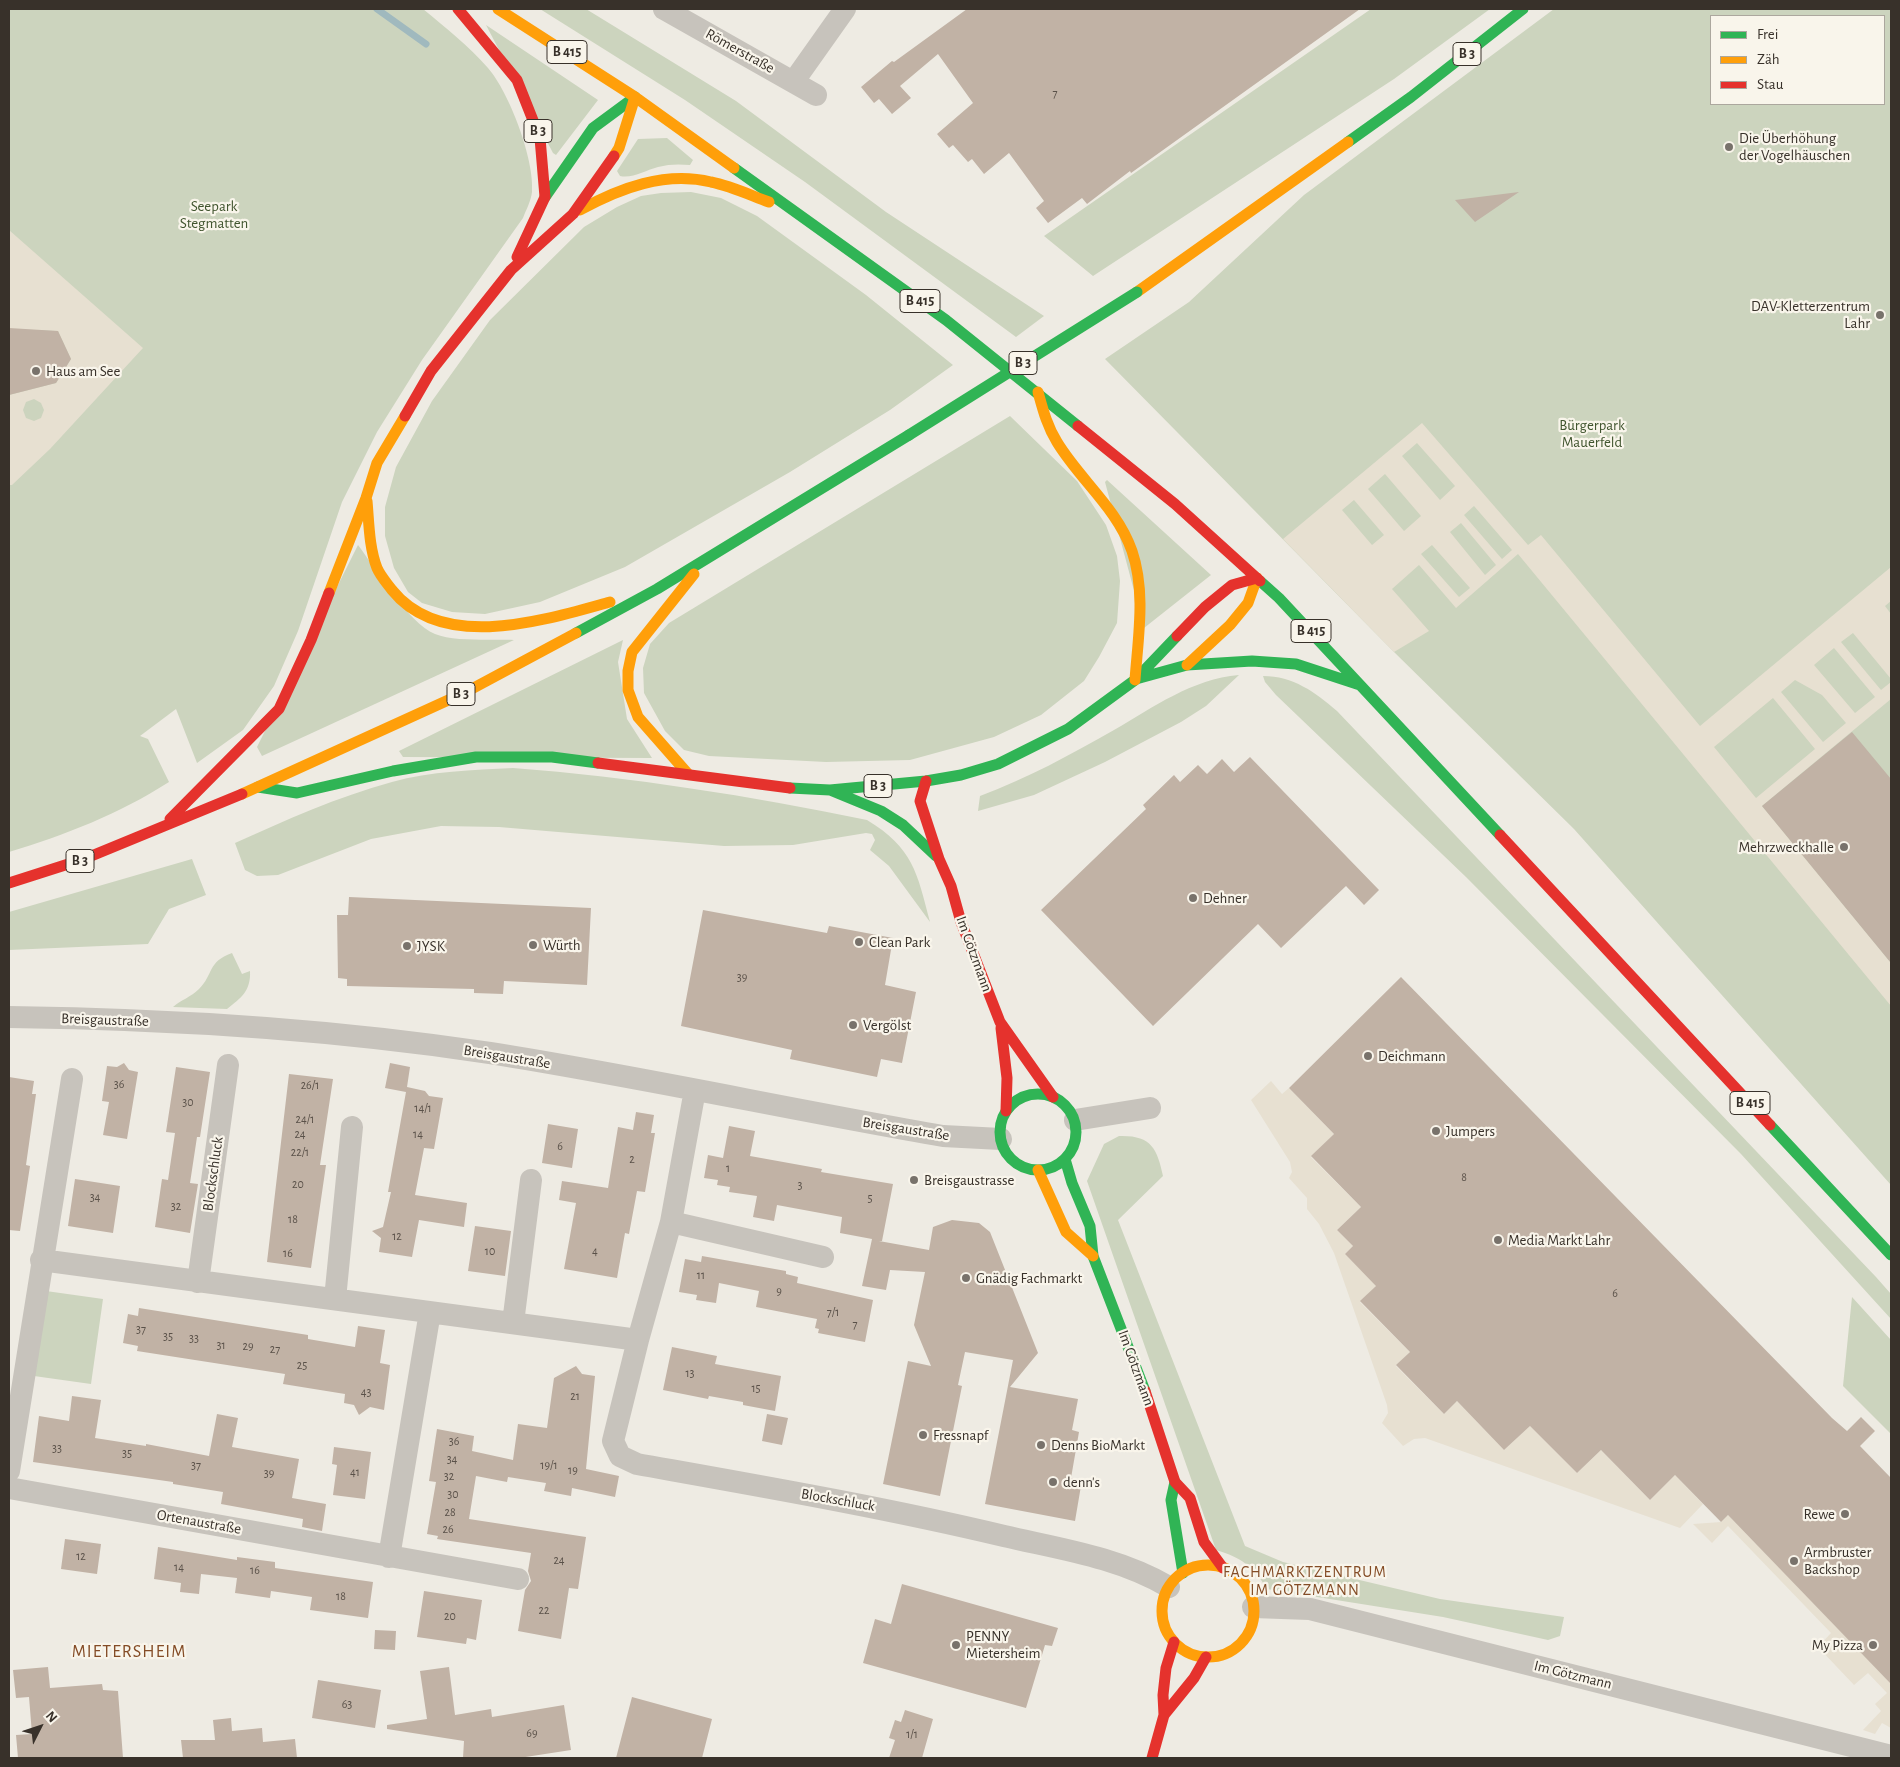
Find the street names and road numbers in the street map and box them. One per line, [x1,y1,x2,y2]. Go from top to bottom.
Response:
street label: Römerstraße [702,25,778,77]
road number: B 415 [547,41,587,64]
road number: B 3 [1453,42,1481,66]
road number: B 3 [524,120,552,142]
road number: B 415 [900,290,940,312]
road number: B 3 [1009,352,1037,374]
road number: B 415 [1291,620,1331,642]
road number: B 3 [447,682,475,706]
road number: B 3 [864,774,892,798]
road number: B 3 [66,849,94,872]
street label: Im Götzmann [952,914,996,994]
street label: Breisgaustraße [61,1009,149,1031]
street label: Breisgaustraße [462,1041,552,1073]
road number: B 415 [1730,1092,1770,1114]
street label: Breisgaustraße [861,1113,951,1145]
street label: Blockschluck [199,1136,227,1212]
street label: Im Götzmann [1114,1328,1158,1408]
street label: Blockschluck [800,1485,876,1515]
street label: Ortenaustraße [155,1506,243,1538]
street label: Im Götzmann [1532,1657,1614,1693]

